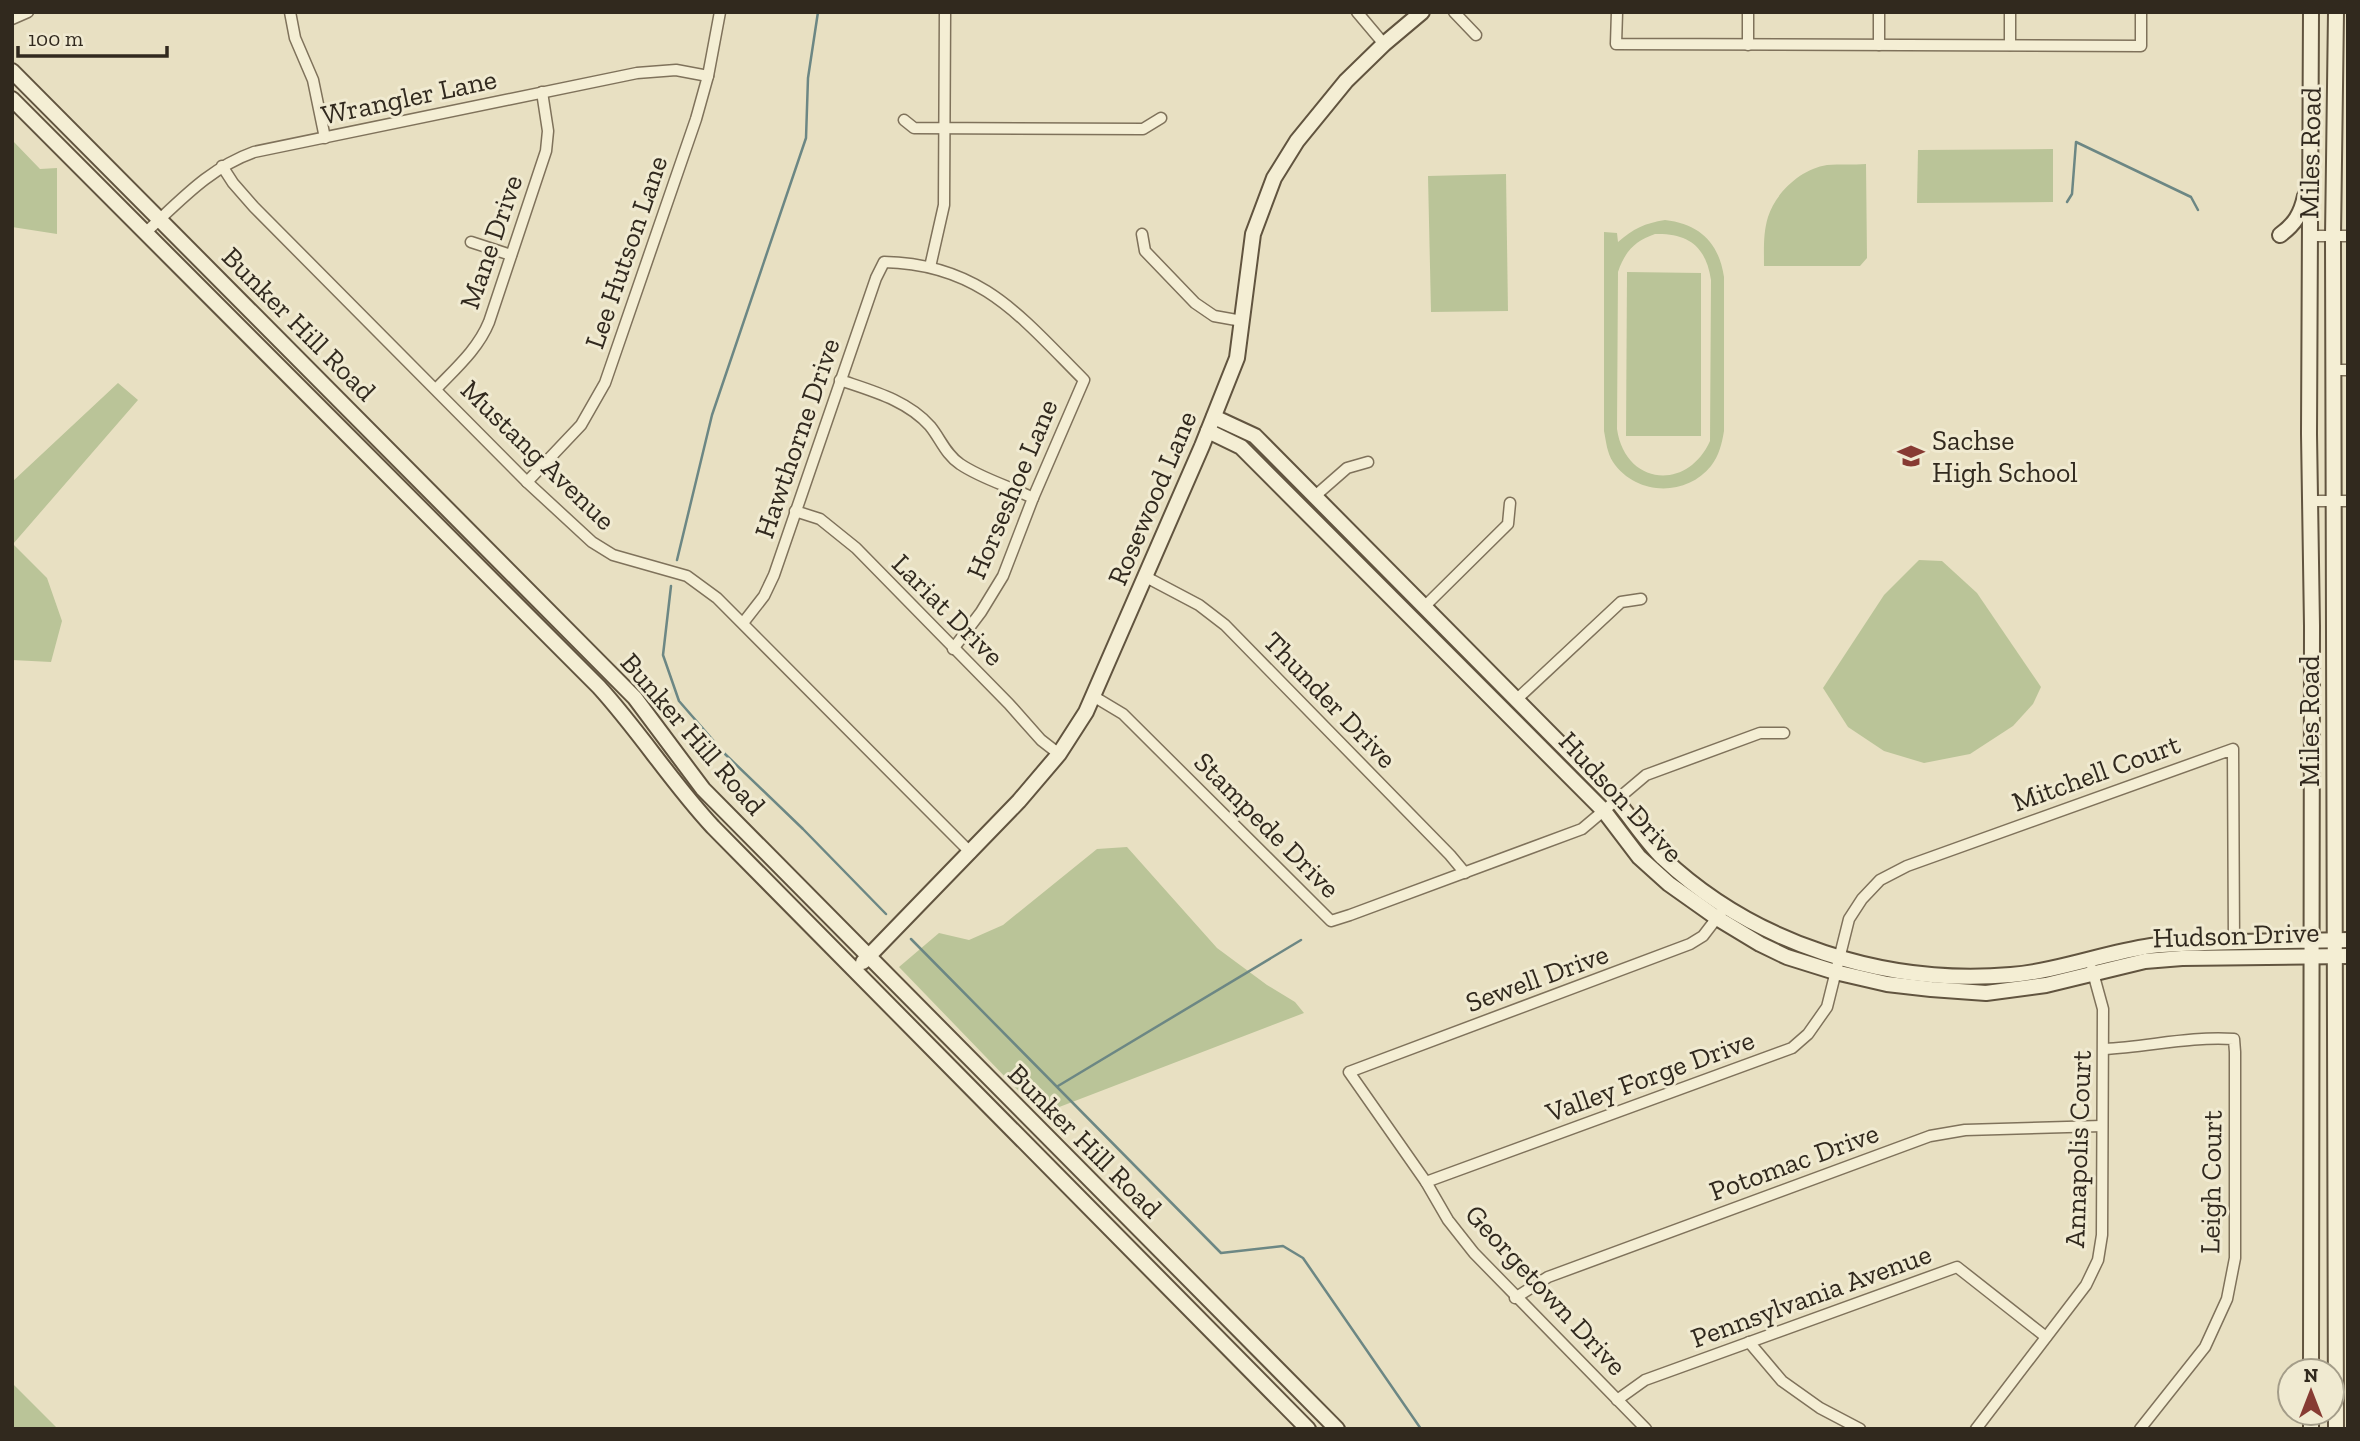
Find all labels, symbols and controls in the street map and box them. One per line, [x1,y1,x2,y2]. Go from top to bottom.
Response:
scale bar [18,14,166,58]
text: 100 m [28,26,83,51]
street label: Wrangler Lane [318,62,500,132]
street label: Miles Road [2292,87,2328,219]
street label: Lee Hutson Lane [578,151,674,353]
street label: Mane Drive [453,171,529,313]
street label: Bunker Hill Road [215,240,383,408]
street label: Hawthorne Drive [747,334,847,542]
street label: Mustang Avenue [454,373,622,537]
street label: Horseshoe Lane [959,394,1065,584]
street label: Rosewood Lane [1100,406,1204,590]
place label: Sachse High School [1932,424,2078,489]
school or university icon: Sachse High School [1896,441,1926,471]
street label: Lariat Drive [885,547,1011,673]
street label: Thunder Drive [1257,625,1403,775]
street label: Bunker Hill Road [614,646,772,822]
street label: Miles Road [2293,655,2326,787]
street label: Hudson Drive [1552,725,1690,869]
street label: Mitchell Court [2008,727,2185,819]
street label: Stampede Drive [1187,745,1347,905]
street label: Hudson Drive [2152,916,2320,954]
street label: Sewell Drive [1461,937,1613,1019]
street label: Valley Forge Drive [1540,1023,1759,1129]
street label: Annapolis Court [2058,1049,2098,1248]
street label: Bunker Hill Road [1001,1057,1169,1225]
street label: Leigh Court [2193,1109,2229,1254]
street label: Potomac Drive [1705,1116,1883,1208]
street label: Georgetown Drive [1458,1198,1634,1382]
street label: Pennsylvania Avenue [1686,1237,1936,1355]
north arrow [2276,1357,2346,1427]
text: N [2304,1364,2318,1387]

